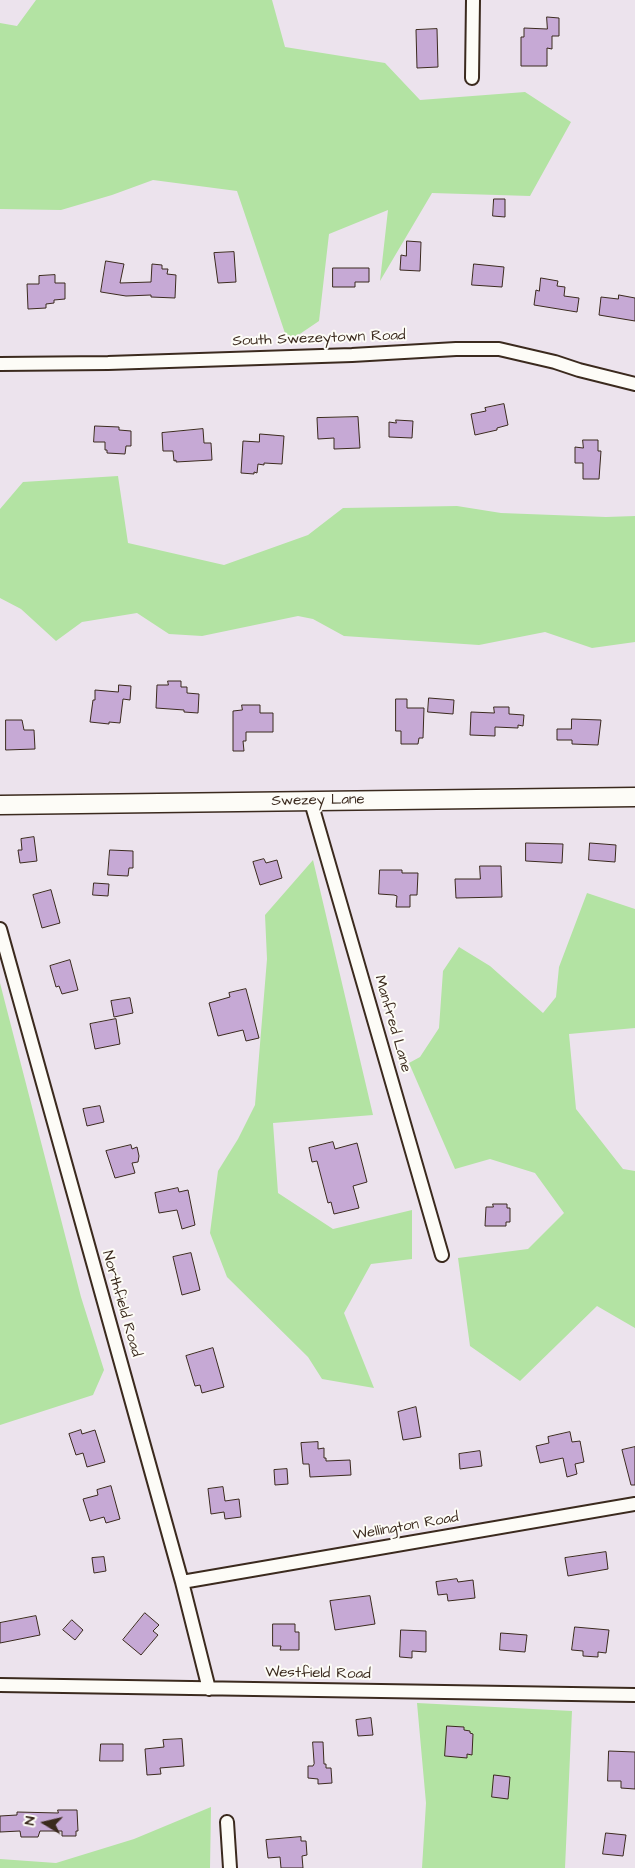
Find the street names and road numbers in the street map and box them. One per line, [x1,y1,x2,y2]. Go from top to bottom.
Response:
street label: South Swezeytown Road [232,327,406,351]
street label: Swezey Lane [271,791,365,811]
street label: Manfred Lane [370,973,414,1075]
street label: Northfield Road [97,1249,145,1359]
street label: Wellington Road [352,1509,460,1545]
street label: Westfield Road [265,1664,371,1684]

